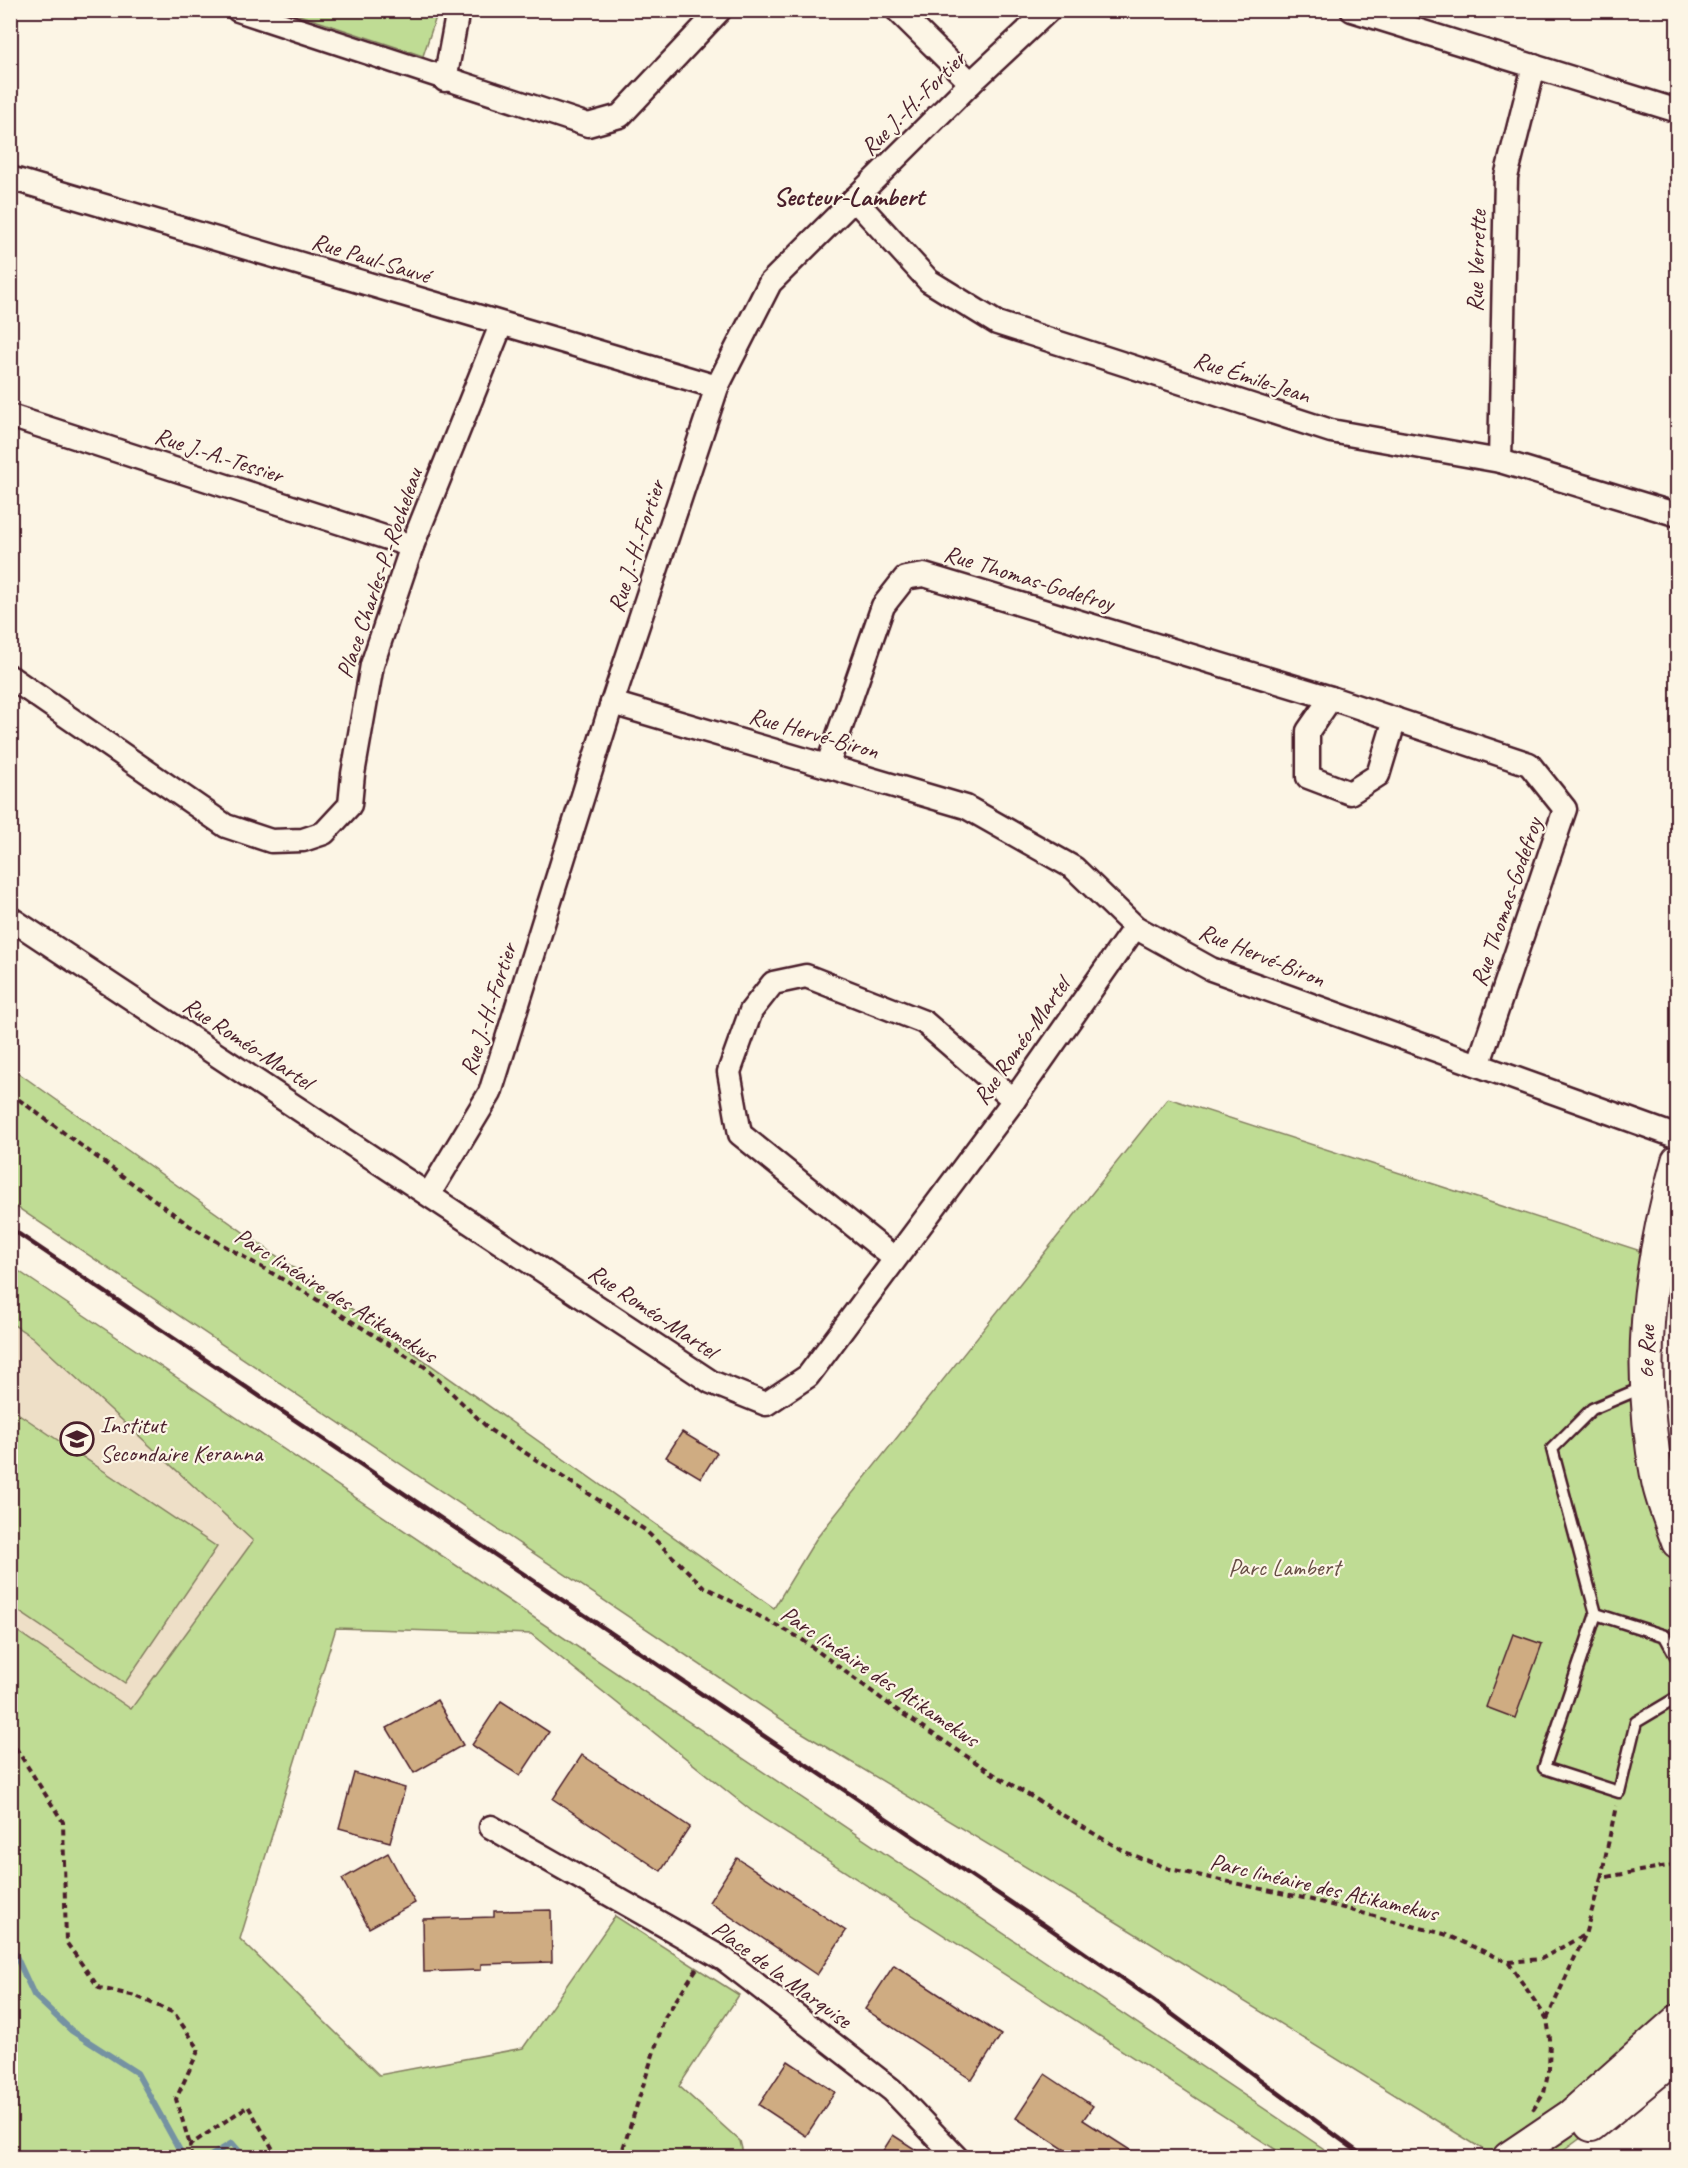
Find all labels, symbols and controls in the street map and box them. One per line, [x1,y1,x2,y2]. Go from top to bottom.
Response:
street label: Rue J.-H.-Fortier [854,42,974,162]
district label: Secteur-Lambert [774,180,927,213]
street label: Rue Verrette [1459,207,1493,313]
street label: Rue Paul-Sauvé [308,226,438,291]
street label: Rue Émile-Jean [1190,344,1315,410]
street label: Rue J.-A.-Tessier [151,420,289,491]
street label: Place Charles-P.-Rocheleau [329,462,430,682]
street label: Rue J.-H.-Fortier [601,474,672,616]
street label: Rue Thomas-Godefroy [940,538,1119,619]
street label: Rue Hervé-Biron [746,700,882,766]
street label: Rue Thomas-Godefroy [1463,812,1549,990]
street label: Rue Hervé-Biron [1195,916,1330,994]
street label: Rue J.-H.-Fortier [453,937,524,1079]
street label: Rue Roméo-Martel [966,968,1078,1111]
street label: Rue Roméo-Martel [177,990,322,1098]
street label: Parc linéaire des Atikamekws [229,1221,444,1370]
street label: Rue Roméo-Martel [583,1257,726,1367]
street label: 6e Rue [1631,1323,1662,1379]
place label: Institut Secondaire Keranna [100,1410,264,1468]
school or university icon: Institut Secondaire Keranna [59,1421,95,1457]
park label: Parc Lambert [1228,1552,1343,1582]
street label: Parc linéaire des Atikamekws [775,1598,986,1755]
street label: Parc linéaire des Atikamekws [1207,1846,1443,1928]
street label: Place de la Marquise [706,1913,859,2036]

